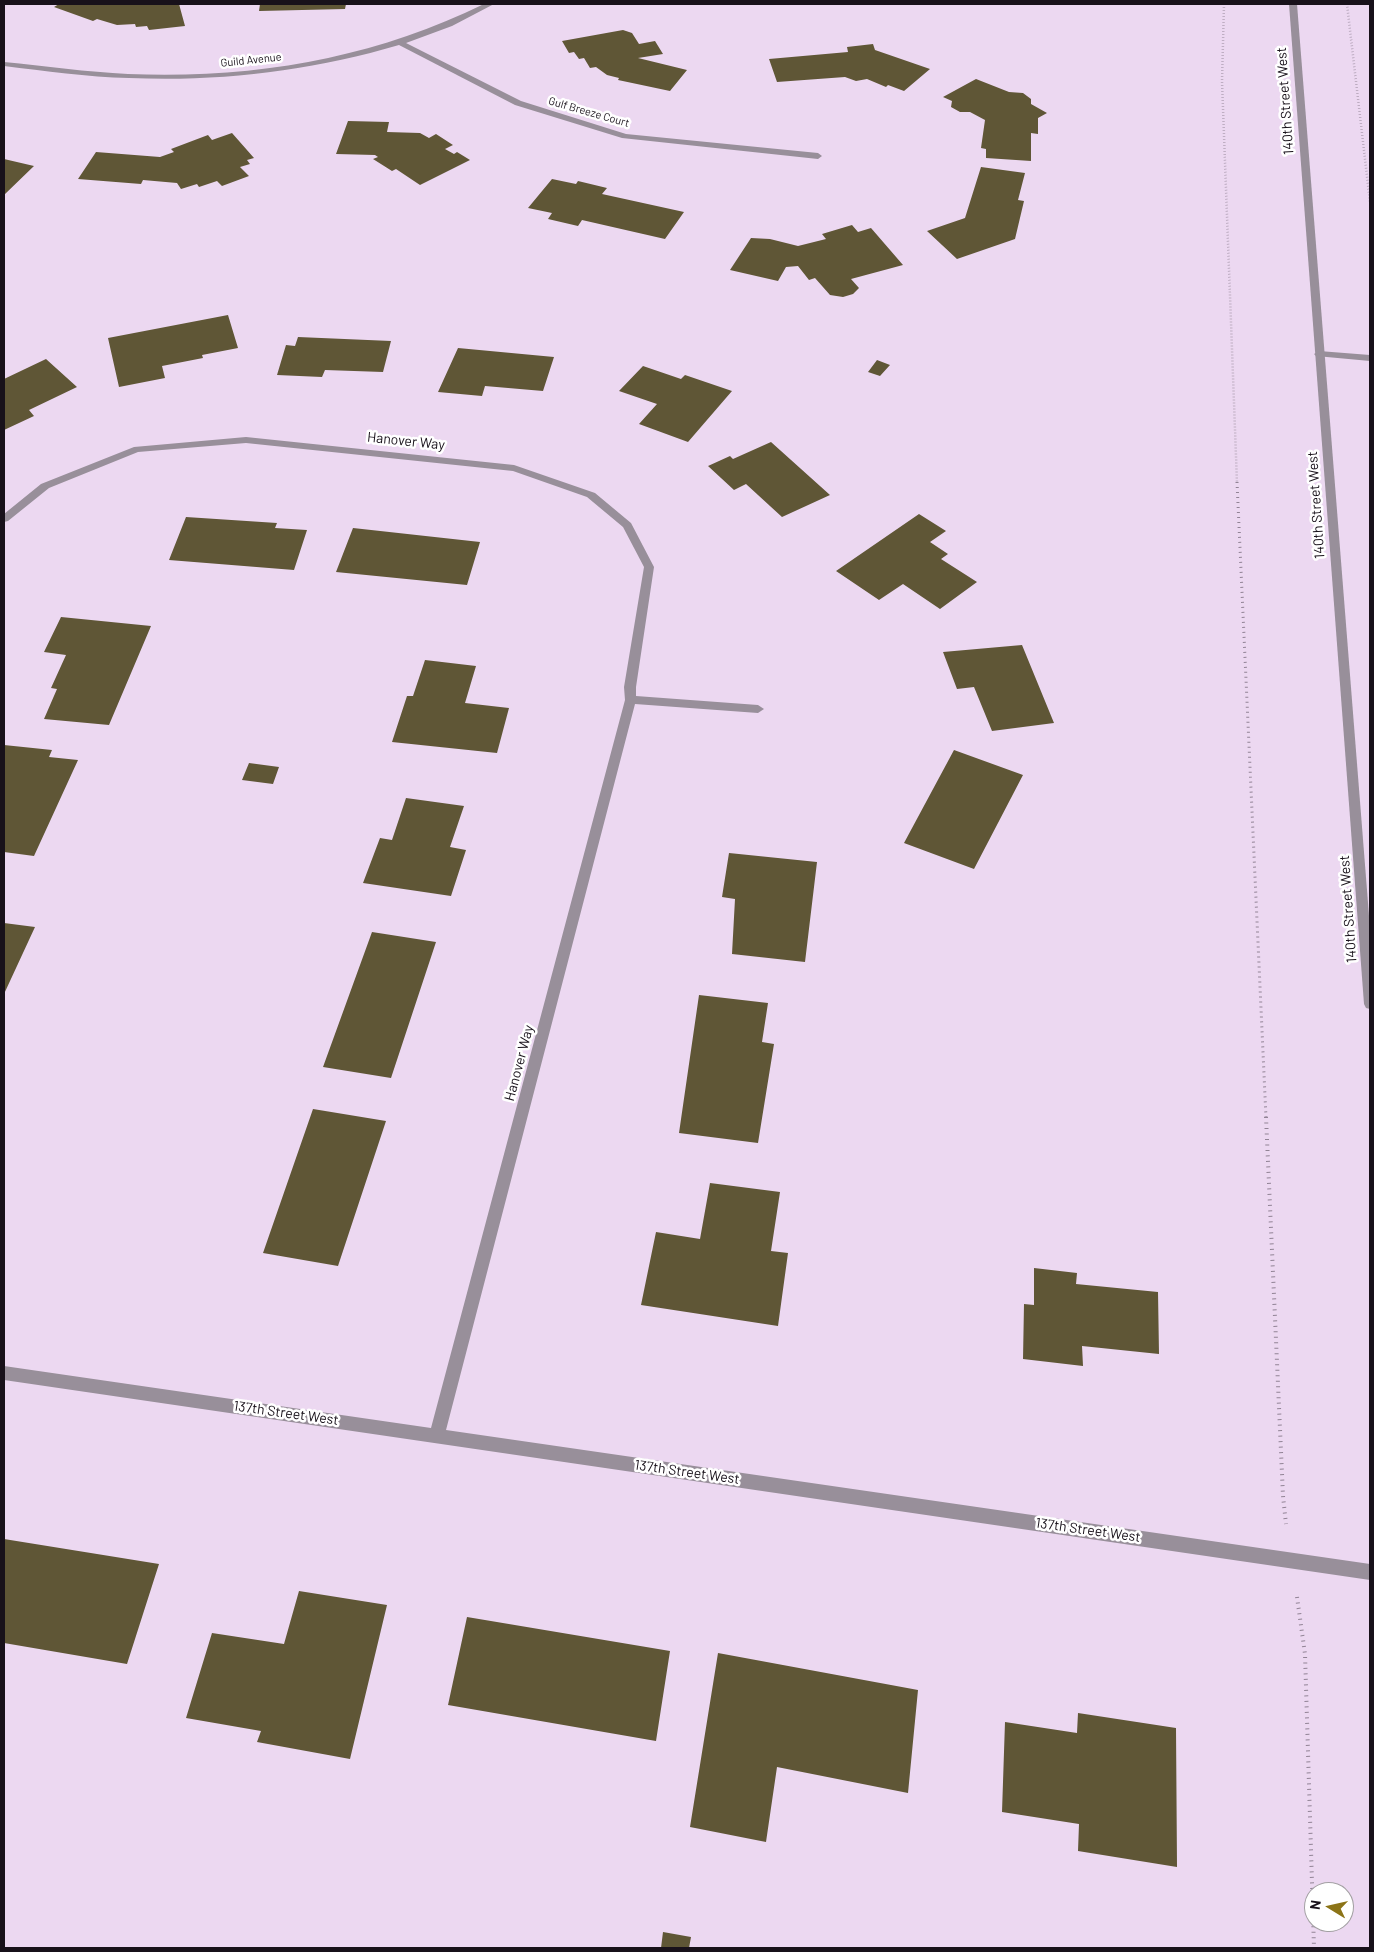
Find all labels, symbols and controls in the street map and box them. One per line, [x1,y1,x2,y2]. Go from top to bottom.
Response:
street label: 140th Street West [1273,47,1297,155]
street label: Guild Avenue [220,50,282,70]
street label: Gulf Breeze Court [547,94,631,130]
street label: Hanover Way [366,429,446,453]
street label: 140th Street West [1304,451,1328,559]
street label: 140th Street West [1336,855,1360,963]
street label: Hanover Way [501,1023,537,1103]
street label: 137th Street West [232,1397,340,1429]
street label: 137th Street West [633,1456,741,1488]
street label: 137th Street West [1034,1514,1142,1546]
north arrow [1304,1882,1354,1932]
text: N [1306,1899,1324,1911]

